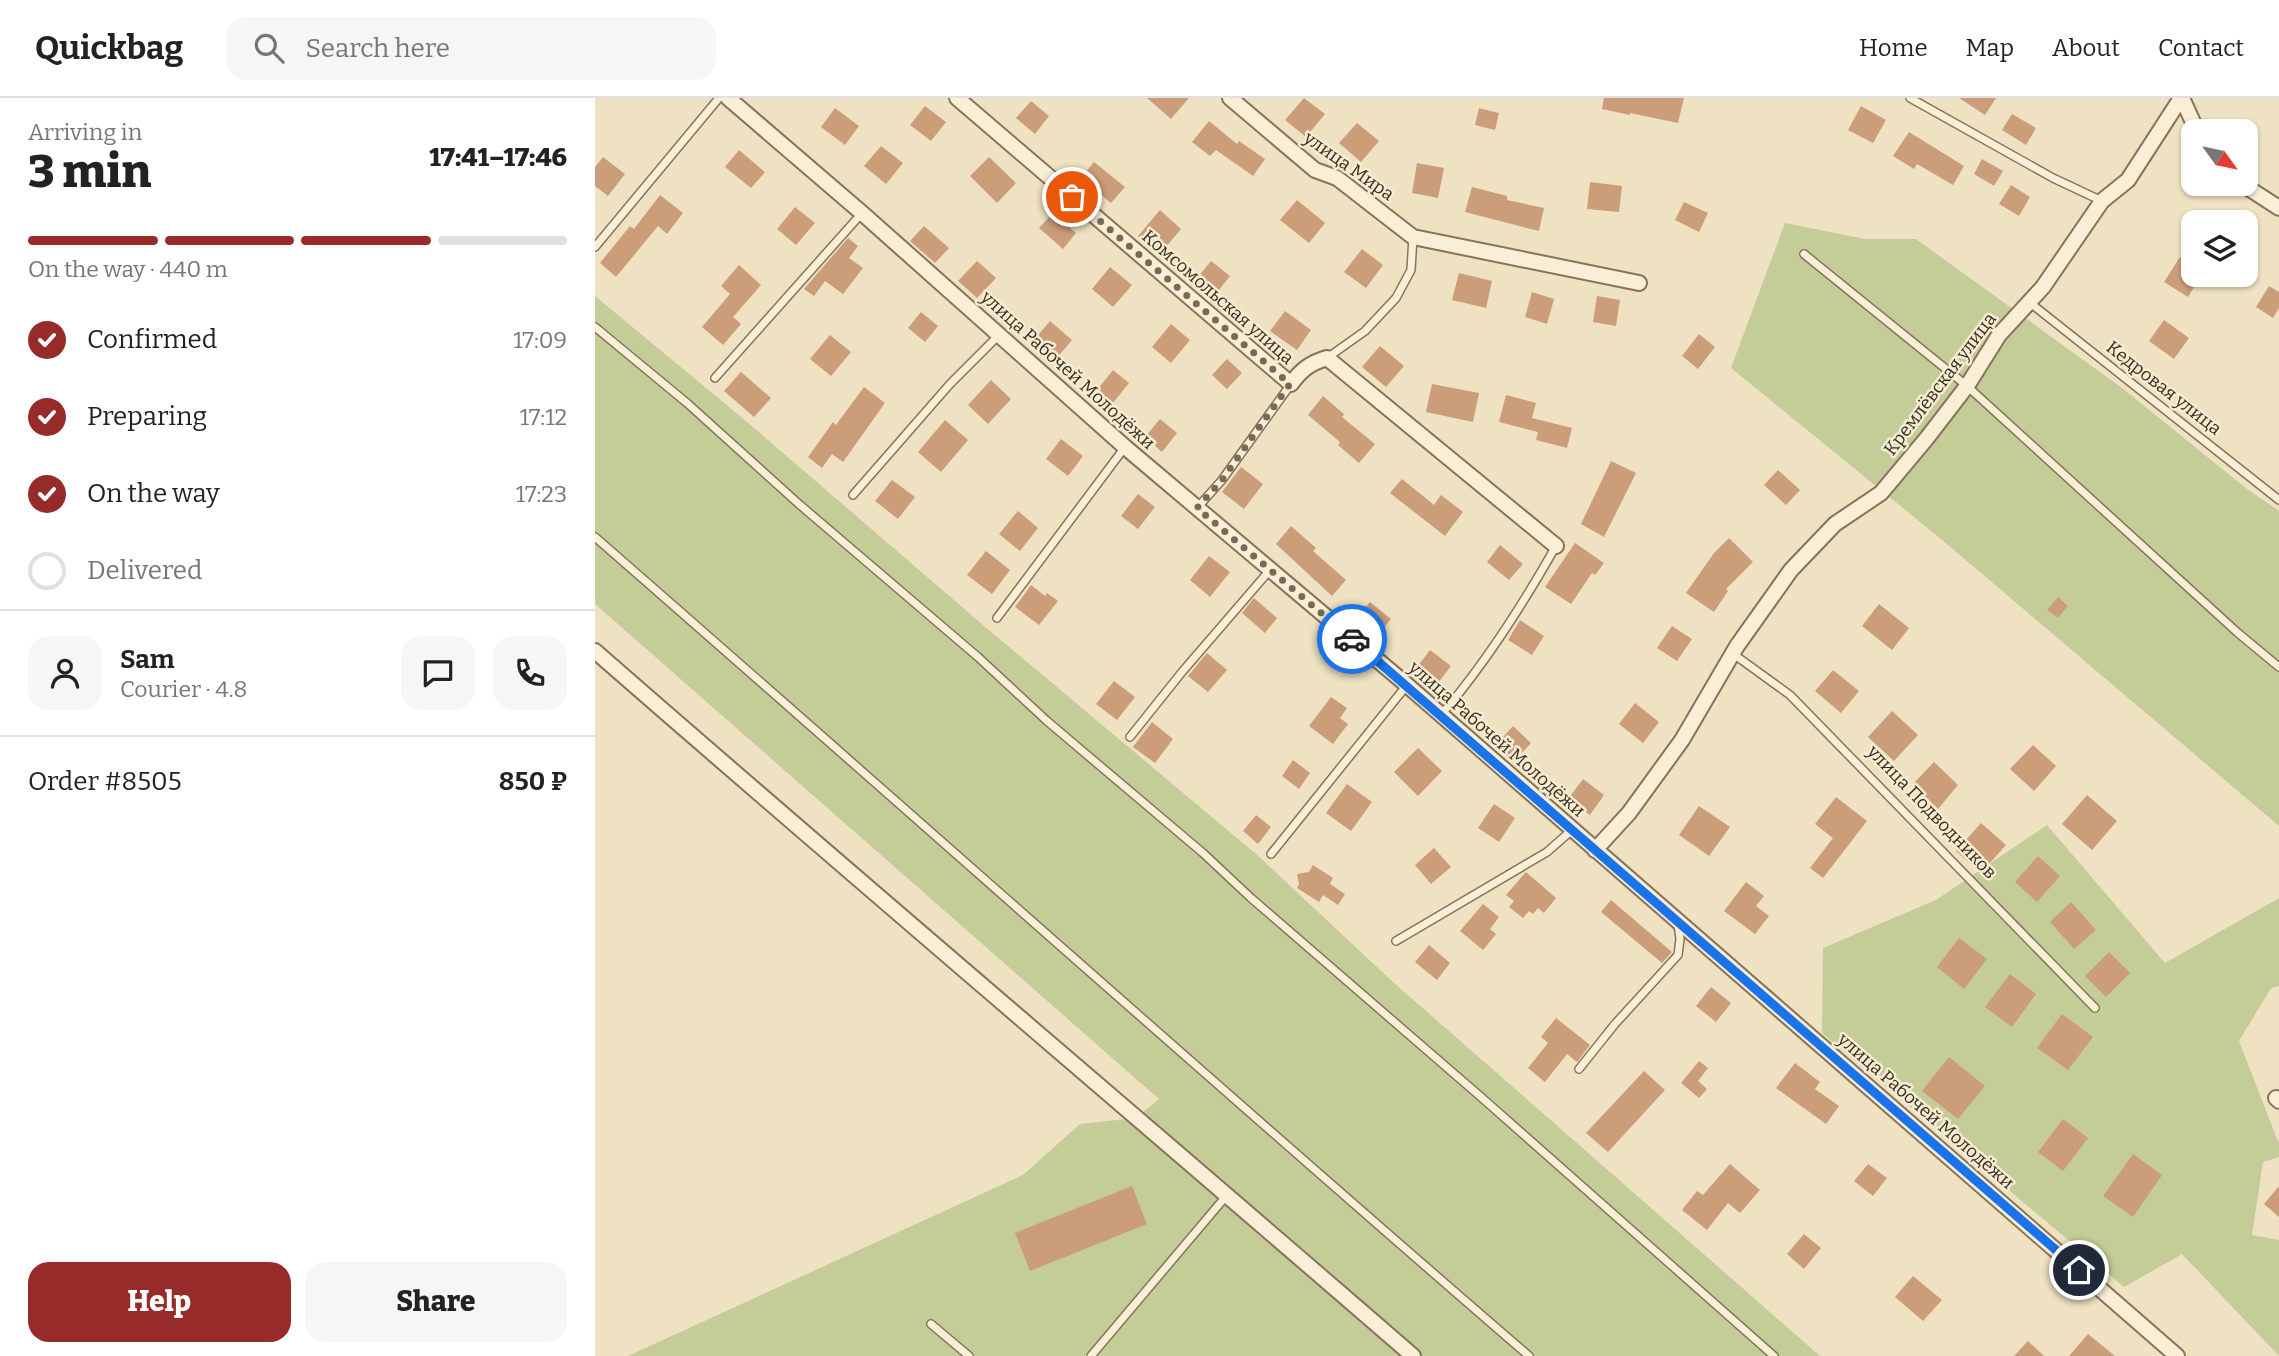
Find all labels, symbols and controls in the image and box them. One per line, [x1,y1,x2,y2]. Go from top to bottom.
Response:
search box [226,17,716,80]
text: Quickbag [35,28,184,68]
icon: search [250,29,288,67]
text: Search here [306,33,450,64]
text: Home [1859,34,1928,62]
text: Map [1966,34,2014,62]
text: About [2052,34,2120,62]
text: Contact [2158,34,2244,62]
text: Arriving in [28,118,142,146]
north arrow [2181,119,2257,196]
map controls [2181,119,2258,287]
street label: улица Мира [1299,126,1399,205]
text: 17:41–17:46 [429,142,567,173]
text: 3 min [28,144,151,199]
pin [1042,167,1102,227]
icon: bag [1053,178,1091,216]
button: layers [2181,210,2258,287]
street label: Комсомольская улица [1138,225,1299,369]
text: On the way · 440 m [28,255,228,283]
street label: улица Рабочей Молодёжи [976,285,1160,454]
street label: Кремлёвская улица [1879,308,2001,460]
icon: check [28,321,66,359]
text: Confirmed [87,324,217,355]
text: 17:09 [513,326,567,354]
street label: Кедровая улица [2102,336,2226,440]
icon: check [28,398,66,436]
text: Preparing [87,401,207,432]
text: 17:12 [520,403,567,431]
icon: check [28,475,66,513]
text: On the way [87,478,220,509]
text: 17:23 [516,480,567,508]
text: Delivered [87,555,202,586]
courier [1317,604,1387,674]
icon: car [1333,620,1371,658]
button: person [28,636,102,710]
button: chat [401,636,475,710]
button: phone [493,636,567,710]
text: Sam [120,644,175,675]
street label: улица Рабочей Молодёжи [1404,656,1590,822]
text: Courier · 4.8 [120,675,247,703]
street label: улица Подводников [1862,740,2001,883]
text: Order #8505 [28,766,182,797]
text: 850 ₽ [499,766,567,797]
street label: улица Рабочей Молодёжи [1833,1028,2019,1194]
pin [2049,1240,2109,1300]
icon: home [2060,1251,2098,1289]
button: Help [28,1262,291,1342]
button: Share [305,1262,567,1342]

